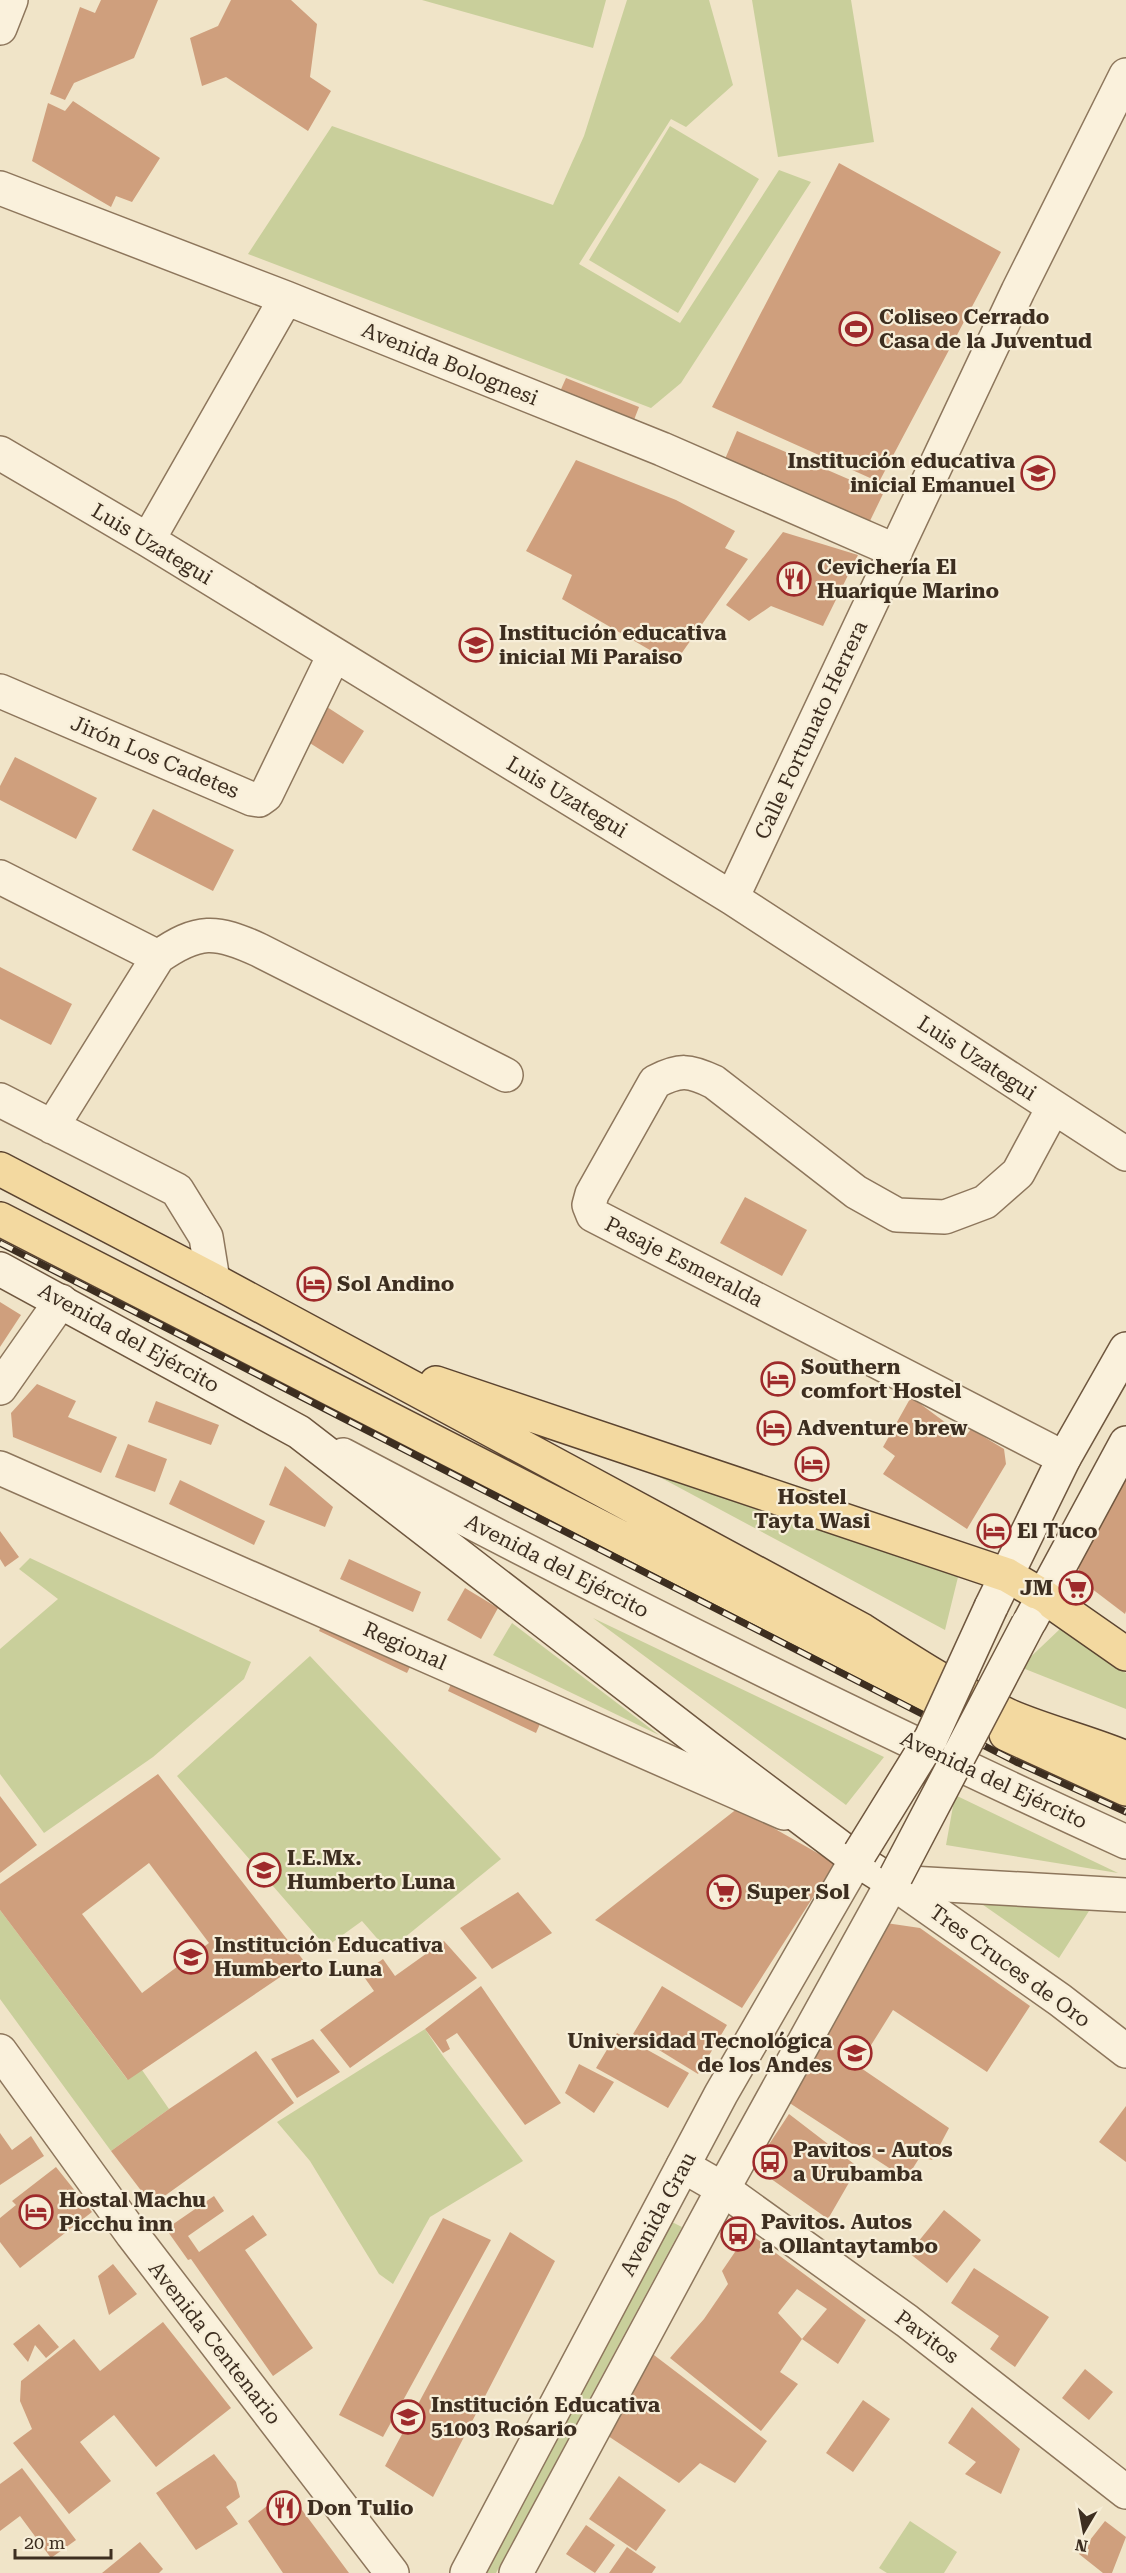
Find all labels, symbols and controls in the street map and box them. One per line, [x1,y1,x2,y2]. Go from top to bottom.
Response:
place label: Coliseo Cerrado Casa de la Juventud [879,305,1092,353]
sports icon: Coliseo Cerrado Casa de la Juventud [838,311,874,347]
street label: Avenida Bolognesi [358,318,542,410]
place label: Institución educativa inicial Emanuel [787,449,1016,497]
school or university icon: Institución educativa inicial Emanuel [1020,455,1056,491]
street label: Luis Uzategui [87,499,217,590]
place label: Cevichería El Huarique Marino [817,555,999,603]
restaurant icon: Cevichería El Huarique Marino [776,561,812,597]
street label: Calle Fortunato Herrera [750,616,873,843]
place label: Institución educativa inicial Mi Paraiso [499,621,727,669]
school or university icon: Institución educativa inicial Mi Paraiso [458,627,494,663]
street label: Jirón Los Cadetes [67,711,243,803]
street label: Luis Uzategui [502,752,632,843]
street label: Luis Uzategui [913,1011,1041,1105]
street label: Pasaje Esmeralda [601,1212,768,1312]
hotel icon: Sol Andino [296,1266,332,1302]
place label: Sol Andino [337,1272,454,1296]
street label: Avenida del Ejército [34,1278,224,1398]
place label: Southern comfort Hostel [801,1355,962,1403]
hotel icon: Southern comfort Hostel [760,1361,796,1397]
hotel icon: Adventure brew [756,1410,792,1446]
place label: Adventure brew [797,1416,967,1440]
hotel icon: Hostel Tayta Wasi [794,1446,830,1482]
place label: Hostel Tayta Wasi [754,1485,870,1533]
street label: Avenida del Ejército [461,1509,653,1623]
hotel icon: El Tuco [976,1513,1012,1549]
place label: El Tuco [1017,1519,1098,1543]
supermarket icon: JM [1058,1570,1094,1606]
place label: JM [1020,1576,1053,1600]
street label: Regional [360,1617,451,1675]
street label: Avenida del Ejército [897,1726,1091,1834]
place label: I.E.Mx. Humberto Luna [287,1846,456,1894]
school or university icon: I.E.Mx. Humberto Luna [246,1852,282,1888]
supermarket icon: Super Sol [706,1874,742,1910]
place label: Super Sol [747,1880,850,1904]
street label: Tres Cruces de Oro [925,1900,1095,2032]
place label: Institución Educativa Humberto Luna [214,1933,444,1981]
school or university icon: Institución Educativa Humberto Luna [173,1939,209,1975]
place label: Universidad Tecnológica de los Andes [567,2029,833,2077]
school or university icon: Universidad Tecnológica de los Andes [837,2035,873,2071]
place label: Pavitos - Autos a Urubamba [793,2138,953,2186]
bus stop icon: Pavitos - Autos a Urubamba [752,2144,788,2180]
street label: Avenida Grau [615,2148,701,2280]
place label: Hostal Machu Picchu inn [59,2188,206,2236]
hotel icon: Hostal Machu Picchu inn [18,2194,54,2230]
place label: Pavitos. Autos a Ollantaytambo [761,2210,938,2258]
bus stop icon: Pavitos. Autos a Ollantaytambo [720,2216,756,2252]
street label: Avenida Centenario [144,2257,286,2429]
street label: Pavitos [891,2305,963,2369]
place label: Institución Educativa 51003 Rosario [431,2393,661,2441]
school or university icon: Institución Educativa 51003 Rosario [390,2399,426,2435]
restaurant icon: Don Tulio [266,2490,302,2526]
place label: Don Tulio [307,2496,414,2520]
north arrow [1054,2501,1114,2561]
scale bar [15,2522,111,2560]
text: 20 m [24,2532,65,2553]
text: N [1074,2535,1089,2556]

